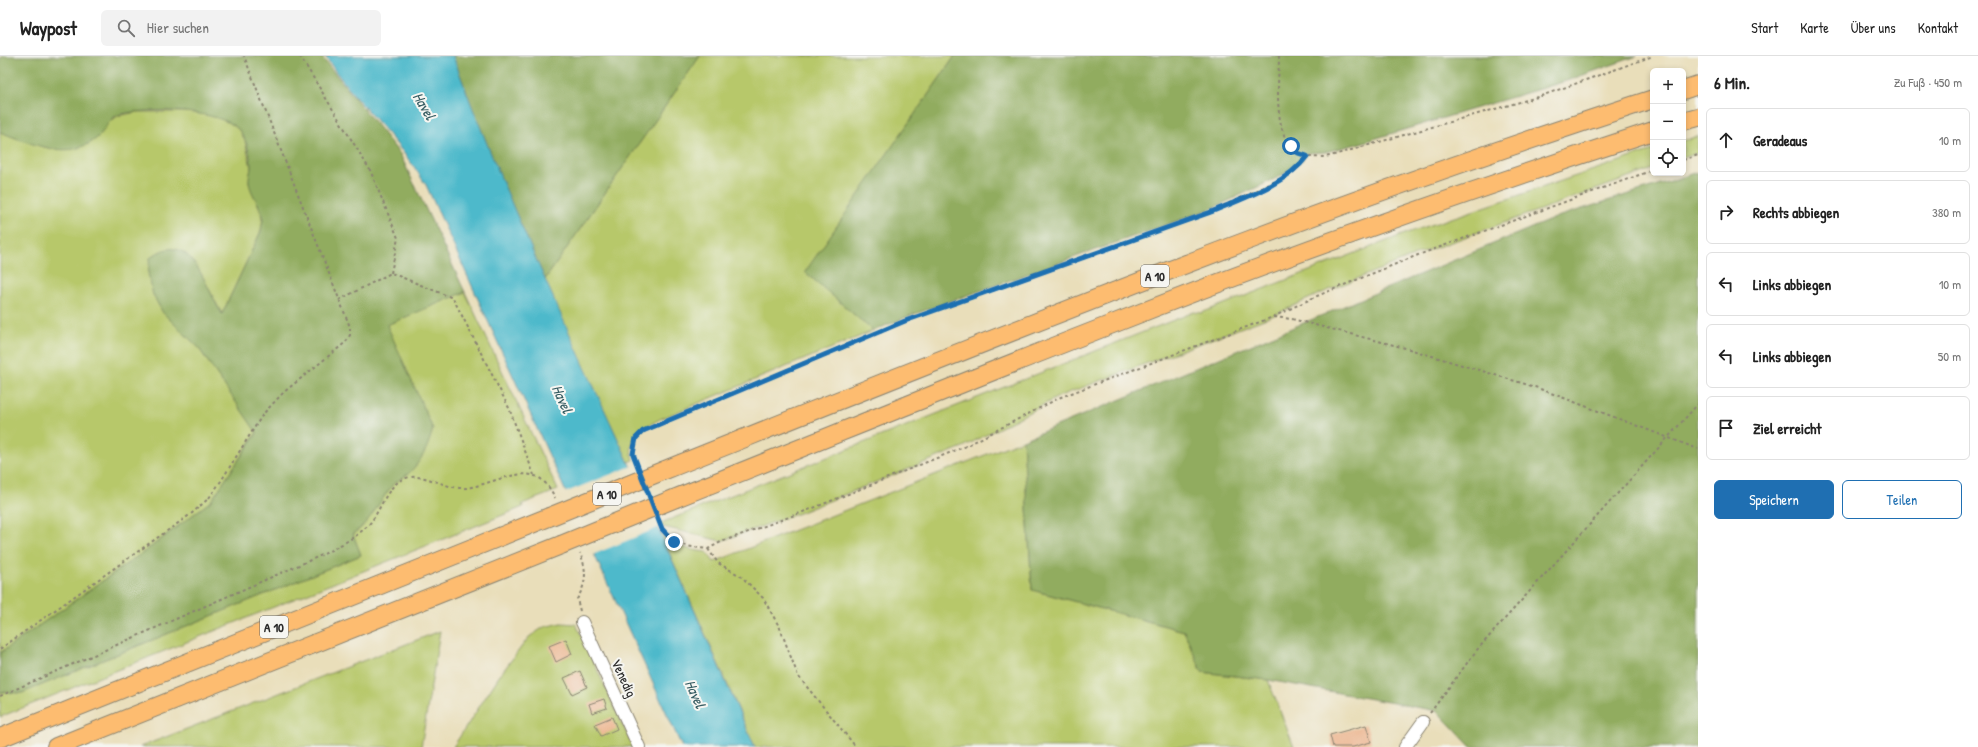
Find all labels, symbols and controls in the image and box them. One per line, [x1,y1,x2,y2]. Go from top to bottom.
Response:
search box [101,10,381,46]
text: Waypost [20,15,77,41]
icon: search [115,17,137,39]
text: Hier suchen [147,17,209,38]
text: Start [1751,18,1778,37]
text: Karte [1800,18,1829,37]
text: Über uns [1851,18,1896,37]
text: Kontakt [1918,18,1958,37]
map controls [1650,68,1686,176]
button: + [1650,68,1686,104]
text: 6 Min. [1714,71,1750,94]
text: Zu Fuß · 450 m [1894,73,1962,91]
water label: Havel [408,88,441,124]
button: − [1650,104,1686,140]
icon: ahead [1715,129,1737,151]
text: Geradeaus [1753,130,1807,151]
text: 10 m [1939,131,1961,149]
route start [1282,137,1300,155]
button: locate [1650,140,1686,176]
icon: right [1715,201,1737,223]
text: Rechts abbiegen [1753,202,1839,223]
text: 380 m [1932,203,1961,221]
road number: A 10 [1141,265,1169,287]
icon: left [1715,273,1737,295]
text: Links abbiegen [1753,274,1831,295]
text: 10 m [1939,275,1961,293]
icon: left [1715,345,1737,367]
text: Links abbiegen [1753,346,1831,367]
text: 50 m [1938,347,1961,365]
water label: Havel [547,381,578,417]
icon: arrive [1715,417,1737,439]
text: Ziel erreicht [1753,418,1822,439]
button: Speichern [1714,480,1834,519]
button: Teilen [1842,480,1962,519]
road number: A 10 [593,483,621,505]
route end [665,533,683,551]
road number: A 10 [260,616,288,638]
street label: Venedig [606,656,642,700]
water label: Havel [680,676,711,712]

